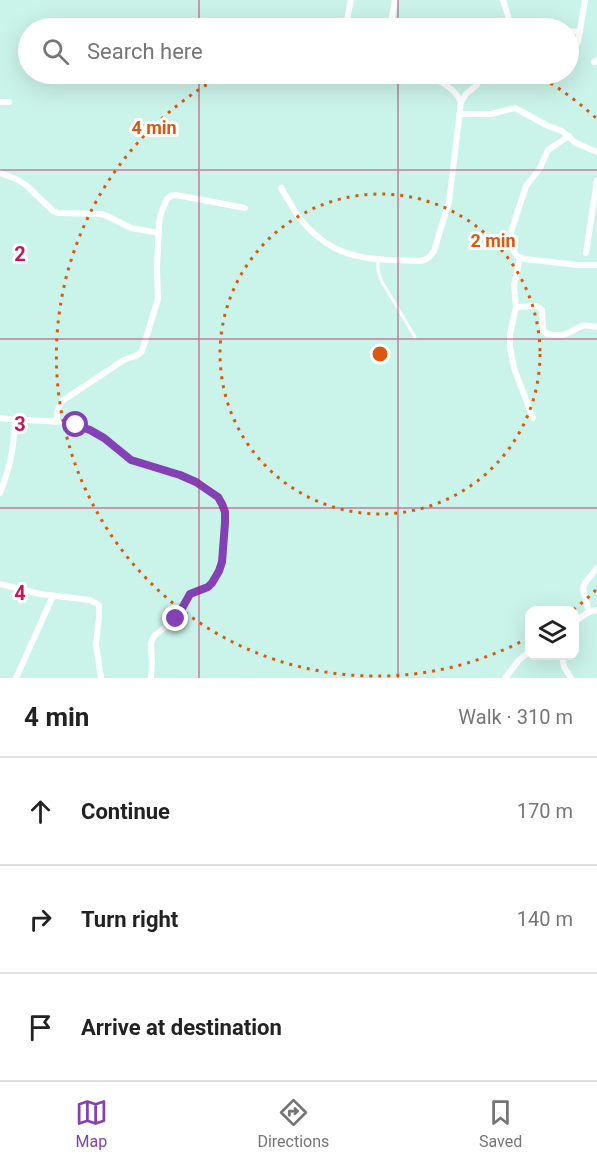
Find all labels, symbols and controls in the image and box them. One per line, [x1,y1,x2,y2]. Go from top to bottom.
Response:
search box [18,18,579,84]
icon: search [39,35,72,68]
text: Search here [87,39,203,64]
text: 4 min [131,117,177,138]
text: 2 min [470,230,516,251]
text: 2 [14,242,26,266]
centre of rings [370,344,390,364]
route start [62,411,88,437]
text: 3 [14,412,26,436]
text: 4 [14,581,26,605]
route end [162,605,188,631]
map controls [525,606,579,660]
button: layers [525,606,579,660]
text: 4 min [24,702,89,732]
text: Walk · 310 m [458,705,573,729]
icon: ahead [24,795,57,828]
text: Continue [81,799,170,824]
text: 170 m [517,799,573,823]
icon: right [24,903,57,936]
text: Turn right [81,907,178,932]
text: 140 m [517,907,573,931]
icon: arrive [24,1011,57,1044]
text: Arrive at destination [81,1015,282,1040]
tab: Map [75,1096,108,1151]
tab: Directions [257,1096,329,1151]
tab: Saved [479,1096,522,1151]

